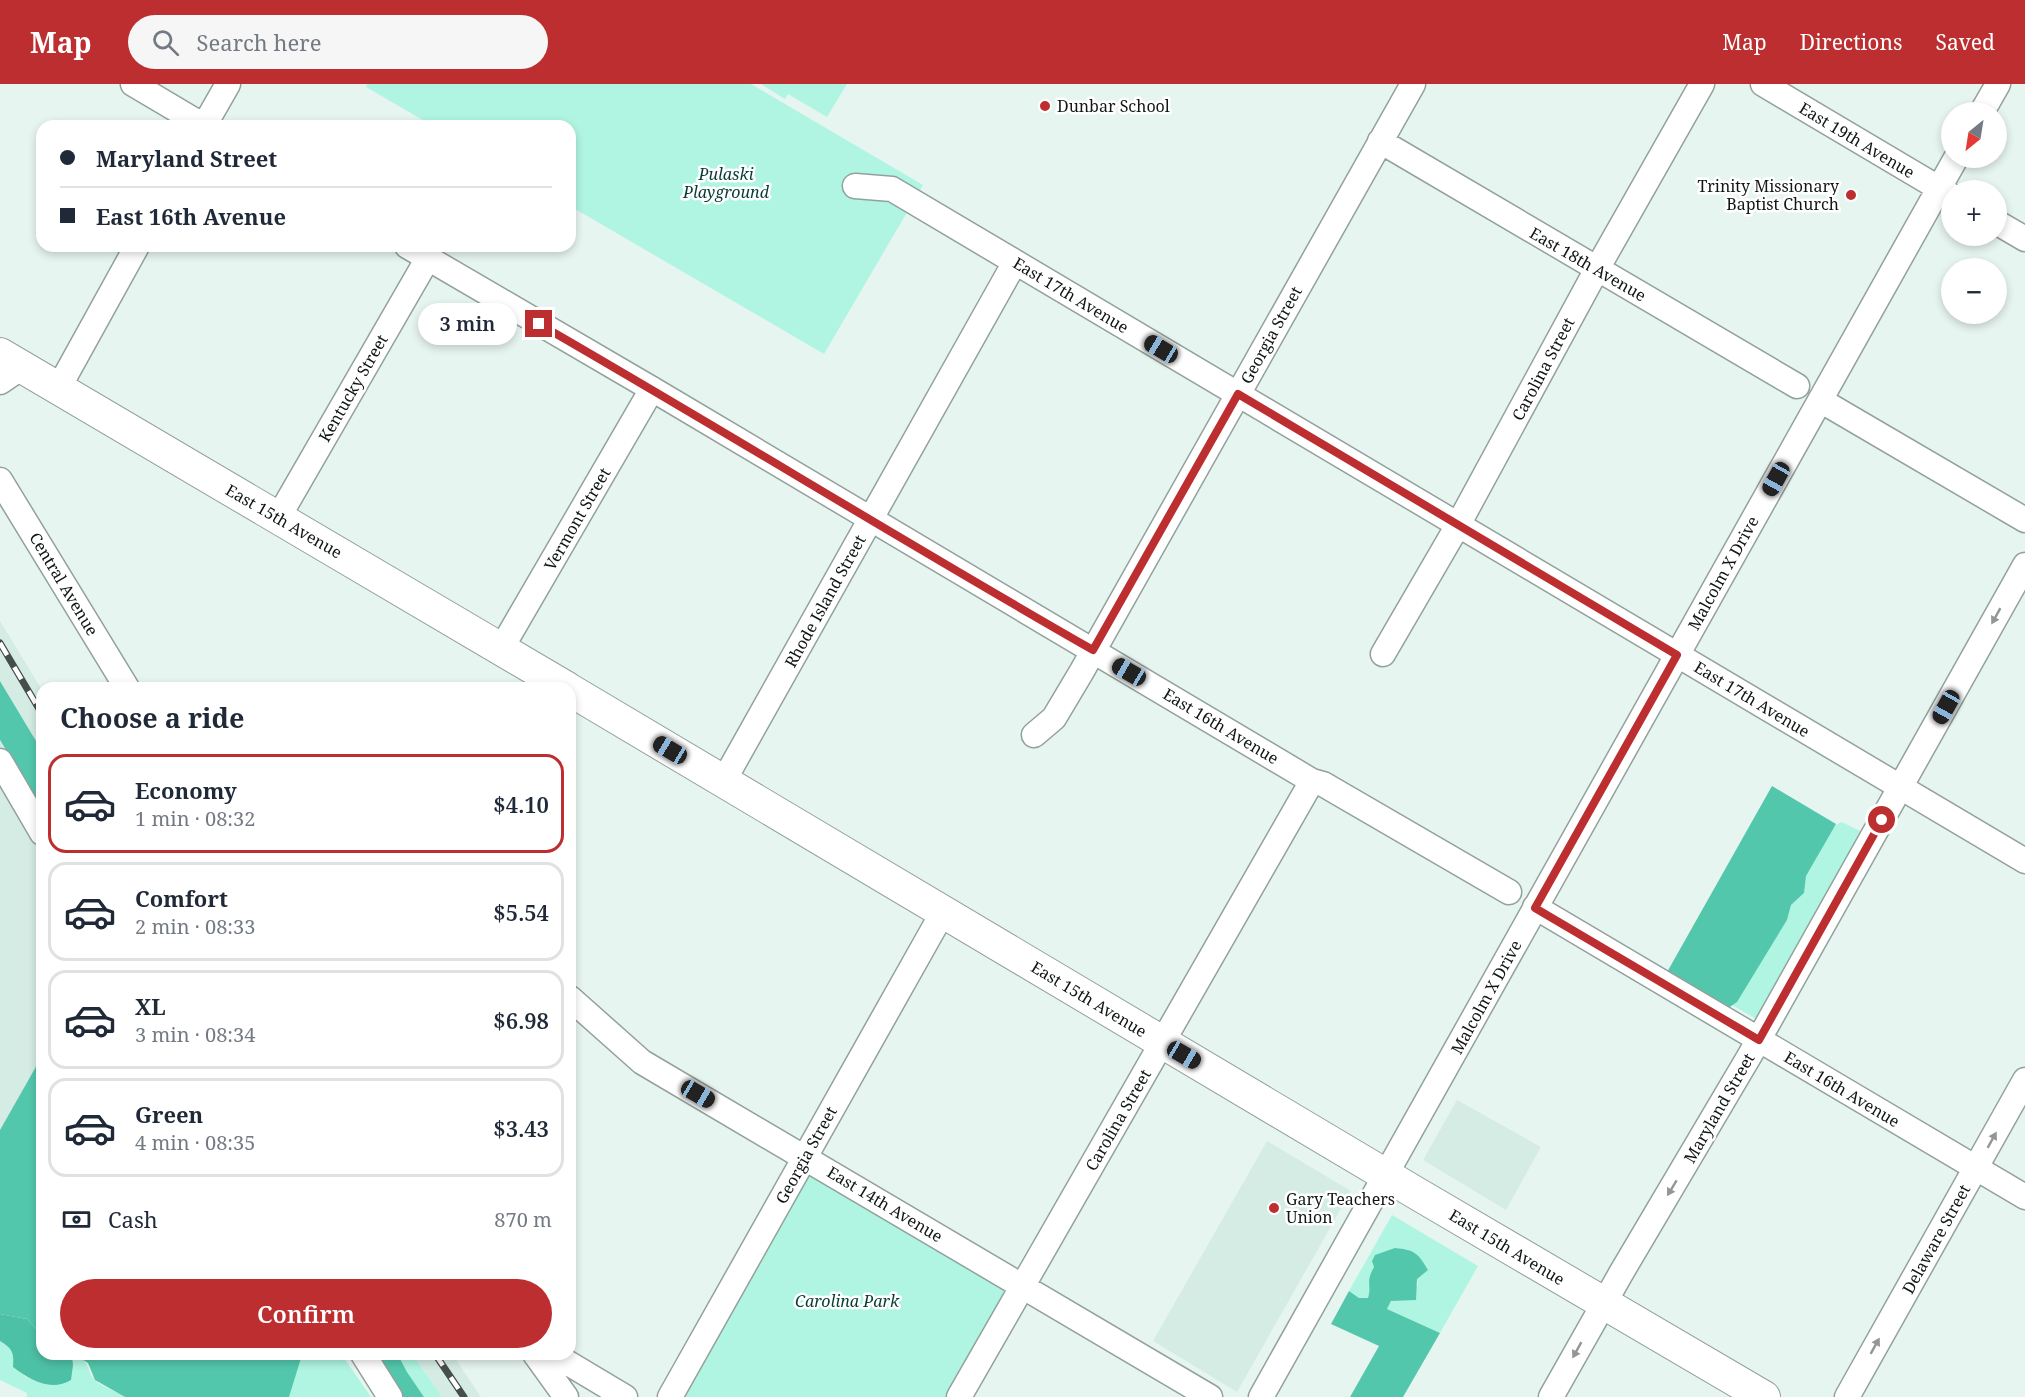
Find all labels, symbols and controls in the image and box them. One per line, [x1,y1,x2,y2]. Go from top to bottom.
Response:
search box [128,15,548,69]
text: Map [30,23,92,61]
icon: search [149,26,182,59]
text: Search here [197,27,321,57]
text: Map [1722,28,1767,56]
text: Directions [1800,28,1902,56]
text: Saved [1935,28,1995,56]
place label: Dunbar School [1057,95,1170,117]
street label: East 19th Avenue [1795,97,1919,183]
marker: Dunbar School [1038,99,1052,113]
north arrow [1941,102,2007,168]
map controls [1941,102,2007,324]
text: Maryland Street [96,143,277,173]
park label: Pulaski Playground [682,163,770,203]
place label: Trinity Missionary Baptist Church [1697,175,1840,215]
button: + [1941,180,2007,246]
marker: Trinity Missionary Baptist Church [1844,188,1858,202]
text: East 16th Avenue [96,201,286,231]
street label: East 18th Avenue [1526,222,1650,306]
street label: East 17th Avenue [1009,252,1133,338]
button: − [1941,258,2007,324]
street label: Georgia Street [1235,282,1307,388]
callout: 3 min [419,303,518,345]
text: 3 min [440,310,495,337]
route end [525,310,552,337]
street label: Carolina Street [1507,313,1580,424]
street label: Kentucky Street [313,330,393,446]
car [1141,332,1181,366]
car [1759,459,1793,499]
street label: Vermont Street [539,463,615,574]
street label: East 15th Avenue [222,479,346,563]
street label: Malcolm X Drive [1683,512,1763,634]
street label: Central Avenue [24,528,104,640]
street label: Rhode Island Street [779,530,871,671]
one-way arrow [1992,608,2002,625]
car [1109,655,1149,689]
street label: East 17th Avenue [1690,656,1814,742]
street label: East 16th Avenue [1159,683,1283,769]
car [1929,687,1963,727]
text: Choose a ride [60,699,245,736]
car [650,733,690,767]
text: Economy [135,775,237,805]
icon: car [63,777,117,831]
text: $4.10 [493,789,549,819]
text: 1 min · 08:32 [135,805,255,832]
route start [1868,806,1895,833]
text: Comfort [135,883,228,913]
icon: car [63,885,117,939]
text: $5.54 [493,897,549,927]
text: 2 min · 08:33 [135,913,255,940]
street label: Malcolm X Drive [1446,936,1526,1058]
street label: East 15th Avenue [1027,956,1151,1042]
text: XL [135,991,166,1021]
icon: car [63,993,117,1047]
text: $6.98 [493,1005,549,1035]
text: 3 min · 08:34 [135,1021,255,1048]
car [1164,1038,1204,1072]
street label: East 16th Avenue [1780,1046,1904,1132]
street label: Maryland Street [1679,1049,1760,1167]
street label: Carolina Street [1080,1065,1156,1175]
car [678,1077,718,1111]
text: Green [135,1099,203,1129]
icon: car [63,1101,117,1155]
street label: Georgia Street [770,1102,842,1208]
text: $3.43 [493,1113,549,1143]
text: 4 min · 08:35 [135,1129,255,1156]
one-way arrow [1986,1131,1996,1148]
street label: East 14th Avenue [823,1161,947,1247]
one-way arrow [1666,1180,1677,1196]
street label: Delaware Street [1897,1180,1975,1298]
place label: Gary Teachers Union [1286,1188,1395,1228]
marker: Gary Teachers Union [1267,1201,1281,1215]
icon: cash [60,1203,93,1236]
text: Cash [108,1204,158,1234]
street label: East 15th Avenue [1445,1204,1569,1290]
text: 870 m [494,1206,552,1233]
button: Confirm [60,1279,552,1348]
park label: Carolina Park [795,1290,900,1312]
one-way arrow [1870,1337,1880,1354]
one-way arrow [1572,1342,1582,1359]

